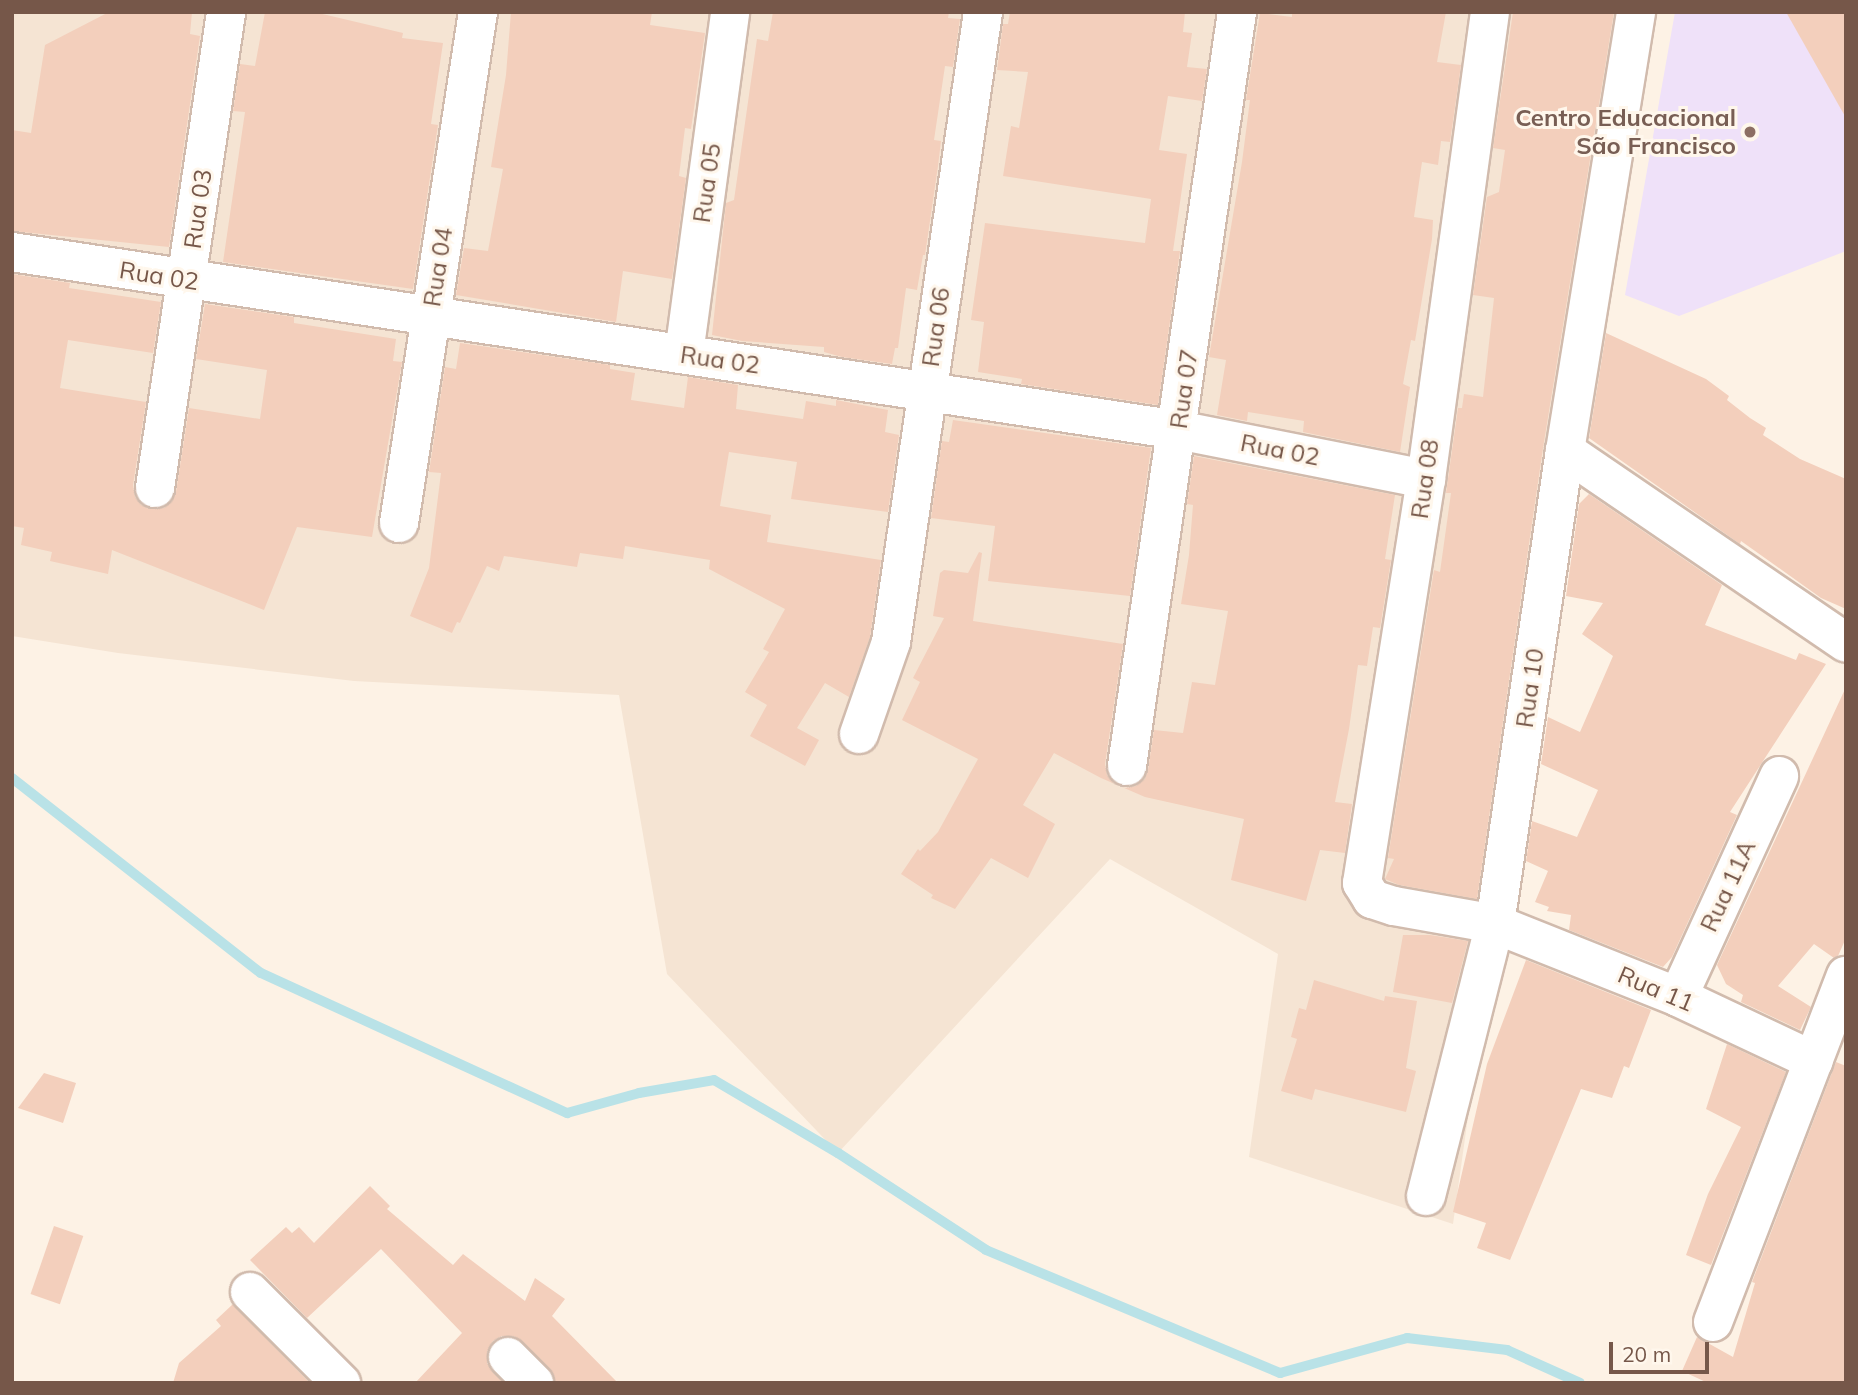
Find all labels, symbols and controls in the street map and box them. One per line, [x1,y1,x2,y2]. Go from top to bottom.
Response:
place label: Centro Educacional São Francisco [1515,104,1736,160]
marker: Centro Educacional São Francisco [1742,124,1758,140]
street label: Rua 05 [687,141,727,225]
street label: Rua 03 [178,167,218,251]
street label: Rua 04 [418,225,458,309]
street label: Rua 02 [117,256,201,296]
street label: Rua 06 [916,285,956,369]
street label: Rua 02 [678,340,762,380]
street label: Rua 07 [1164,347,1204,431]
street label: Rua 02 [1238,428,1322,472]
street label: Rua 08 [1405,437,1445,521]
street label: Rua 10 [1510,646,1550,730]
street label: Rua 11A [1694,836,1762,936]
street label: Rua 11 [1614,960,1698,1018]
scale bar [1613,1328,1713,1372]
text: 20 m [1622,1341,1671,1367]

